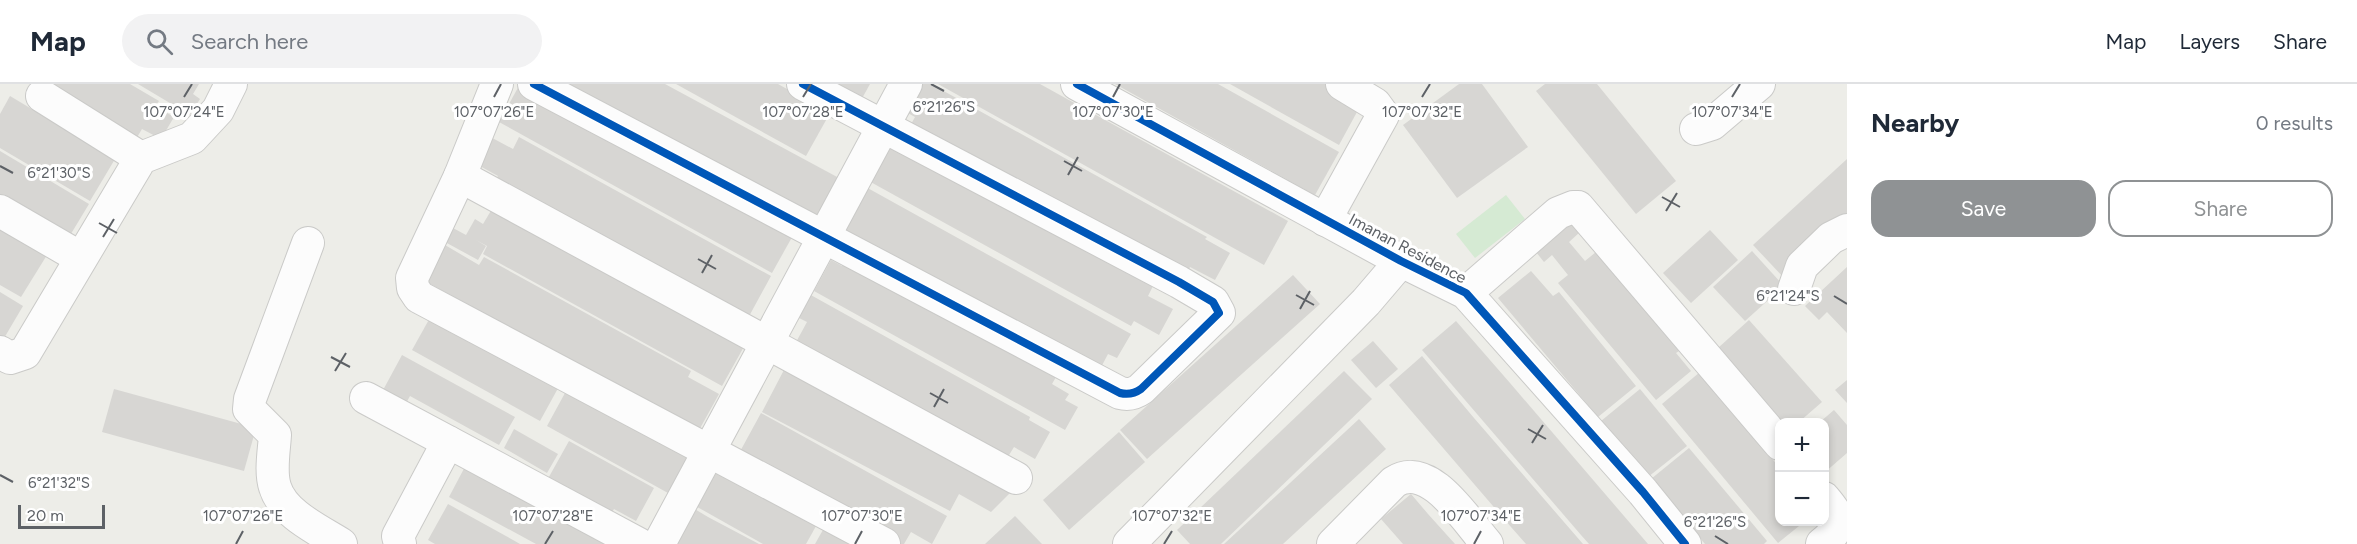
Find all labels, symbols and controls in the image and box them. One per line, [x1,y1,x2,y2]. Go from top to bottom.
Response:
search box [122,14,542,68]
text: Map [30,24,86,58]
icon: search [143,25,176,58]
text: Search here [191,28,308,55]
text: Map [2106,29,2146,54]
text: Layers [2179,29,2240,54]
text: Share [2273,29,2327,54]
text: 6°21'26"S [913,98,975,116]
text: 107°07'24"E [143,103,225,121]
text: 107°07'26"E [454,103,534,121]
text: 107°07'28"E [762,103,844,121]
text: 107°07'30"E [1072,103,1154,121]
text: 107°07'32"E [1382,103,1462,121]
text: 107°07'34"E [1691,103,1773,121]
text: Nearby [1871,107,1959,139]
text: 0 results [2256,111,2333,135]
text: 6°21'30"S [27,164,91,182]
button: Save [1871,180,2096,237]
button: Share [2108,180,2333,237]
street label: Imanan Residence [1346,209,1470,288]
text: 6°21'24"S [1756,287,1820,305]
map controls [1775,418,1829,526]
button: + [1775,418,1829,472]
button: − [1775,472,1829,526]
text: 6°21'32"S [28,474,90,492]
scale bar [18,502,105,530]
text: 20 m [27,506,64,525]
text: 107°07'26"E [203,507,283,525]
text: 107°07'28"E [512,507,594,525]
text: 107°07'30"E [821,507,903,525]
text: 107°07'32"E [1132,507,1212,525]
text: 107°07'34"E [1440,507,1522,525]
text: 6°21'26"S [1684,513,1746,531]

